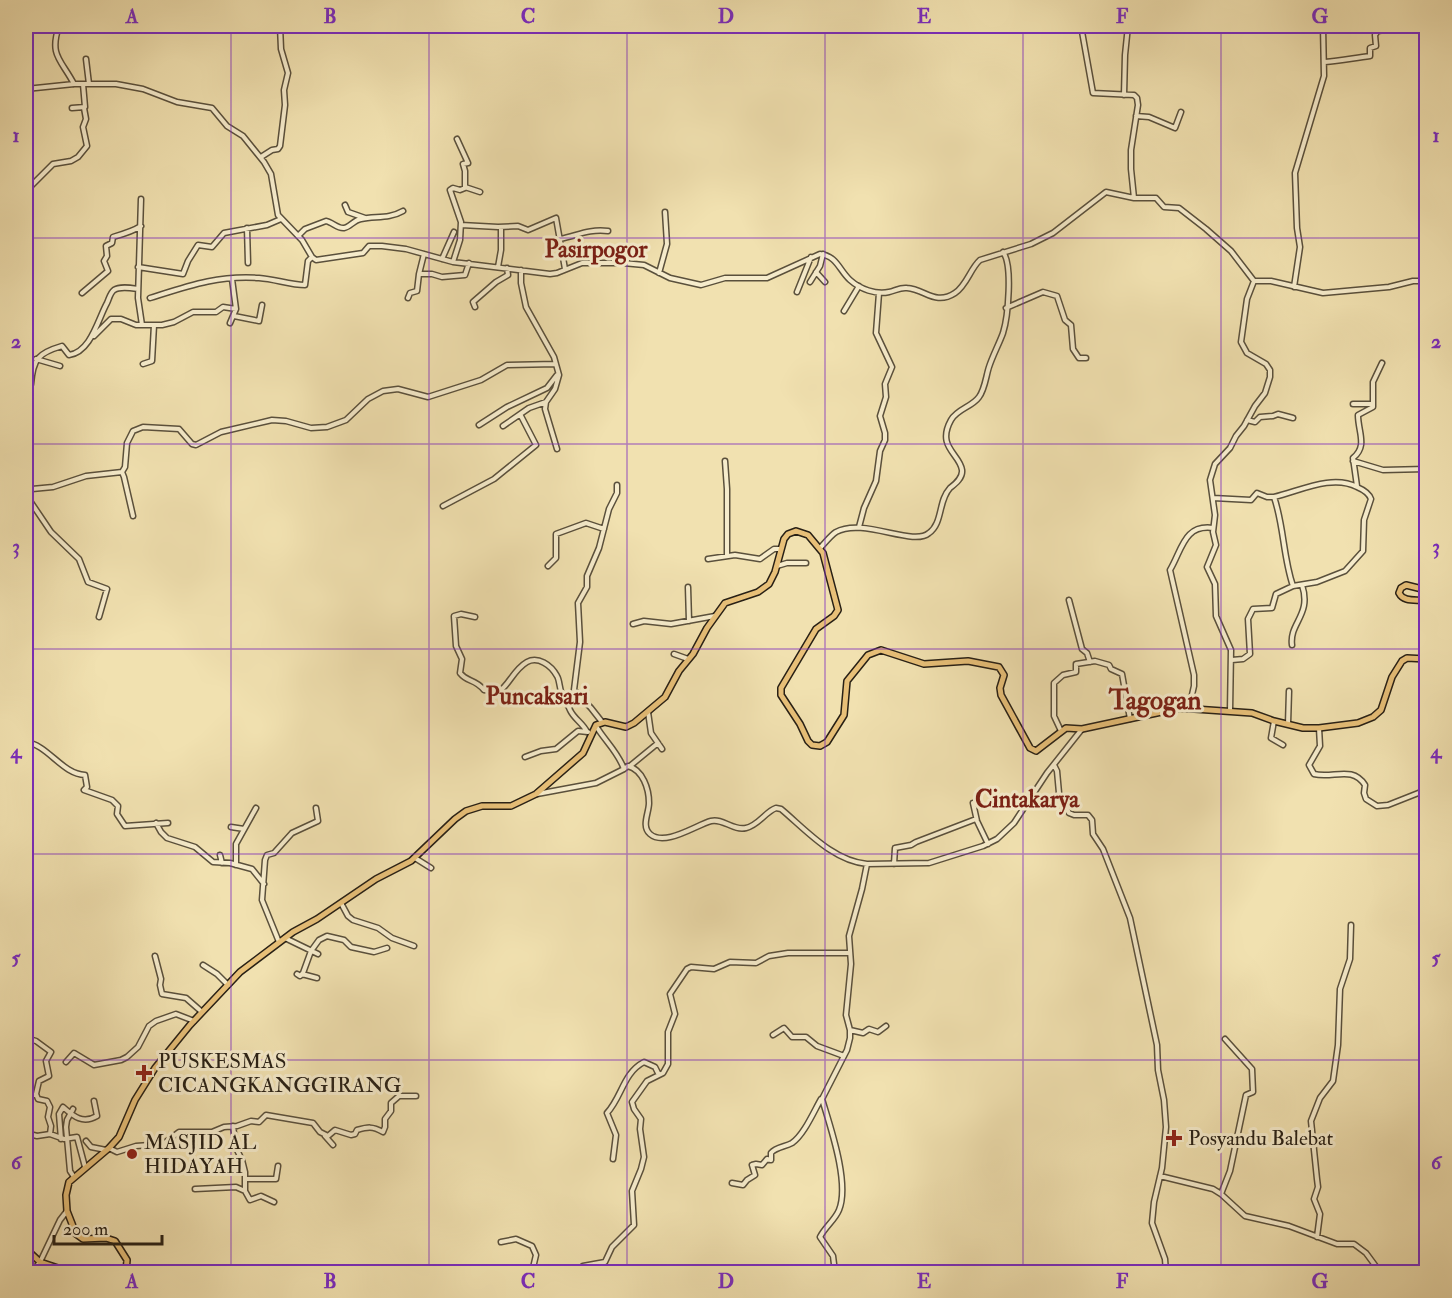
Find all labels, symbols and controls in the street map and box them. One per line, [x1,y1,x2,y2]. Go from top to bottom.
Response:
text: A [125,4,139,29]
text: B [323,4,337,29]
text: C [521,4,535,29]
text: D [718,4,734,29]
text: E [917,4,932,29]
text: F [1116,4,1129,29]
text: G [1312,4,1329,29]
text: 1 [12,123,20,148]
text: 1 [1432,123,1440,148]
district label: Pasirpogor [545,234,648,265]
text: 2 [11,329,21,354]
text: 2 [1431,329,1441,354]
text: 3 [12,534,20,559]
text: 3 [1432,534,1440,559]
district label: Puncaksari [485,681,589,712]
district label: Tagogan [1108,684,1201,718]
text: 4 [10,739,23,764]
text: 4 [1430,739,1443,764]
district label: Cintakarya [975,784,1080,815]
text: 5 [12,945,22,970]
text: 5 [1432,945,1442,970]
place label: PUSKESMAS CICANGKANGGIRANG [158,1048,402,1099]
marker: PUSKESMAS CICANGKANGGIRANG [135,1064,153,1082]
place label: Posyandu Balebat [1188,1125,1334,1152]
place label: MASJID AL HIDAYAH [144,1129,256,1180]
marker: Posyandu Balebat [1165,1129,1183,1147]
marker: MASJID AL HIDAYAH [125,1147,139,1161]
text: 6 [11,1150,23,1175]
text: 6 [1431,1150,1443,1175]
scale bar [54,1208,162,1246]
text: 200 m [63,1218,108,1241]
text: A [125,1269,139,1294]
text: B [323,1269,337,1294]
text: C [521,1269,535,1294]
text: D [718,1269,734,1294]
text: E [917,1269,932,1294]
text: F [1116,1269,1129,1294]
text: G [1312,1269,1329,1294]

